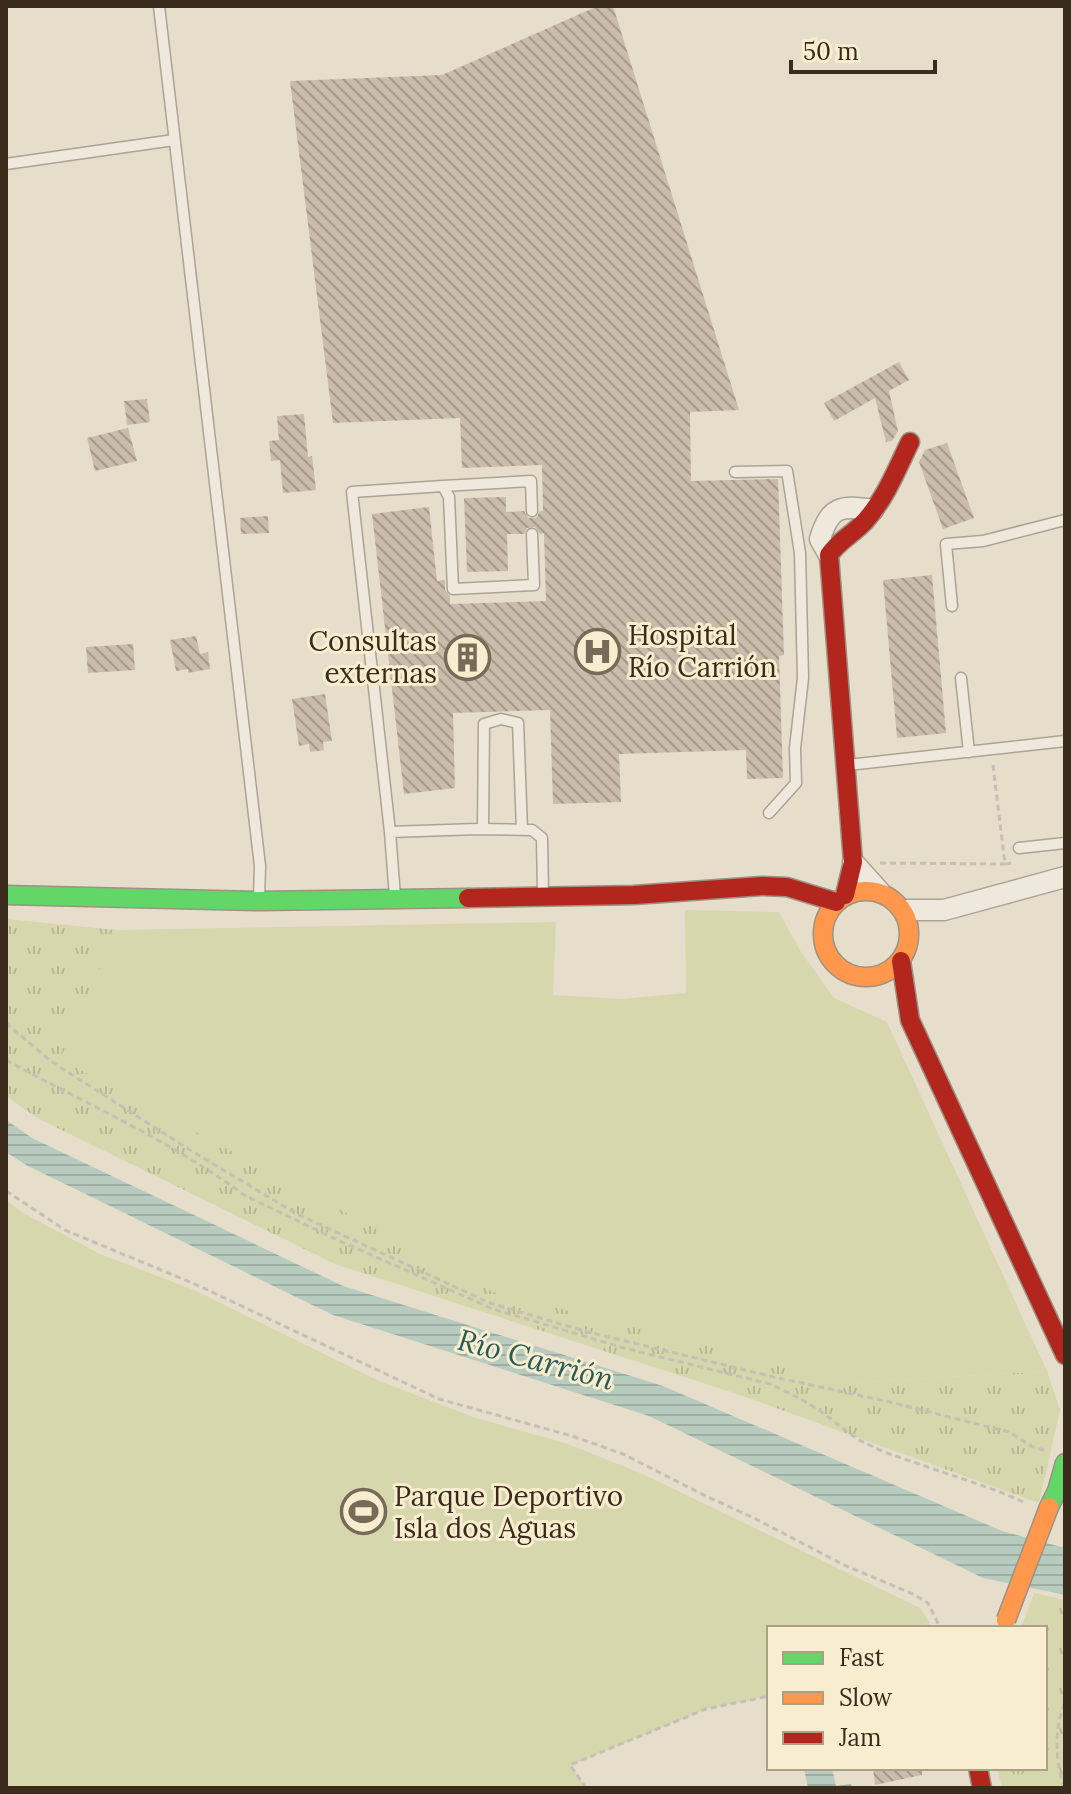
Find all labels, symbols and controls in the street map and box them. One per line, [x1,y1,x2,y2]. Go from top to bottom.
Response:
scale bar [791,24,935,74]
text: 50 m [803,36,859,67]
place label: Hospital Río Carrión [628,617,777,685]
place label: Consultas externas [309,623,437,691]
hospital icon: Hospital Río Carrión [573,627,621,675]
building icon: Consultas externas [444,633,492,681]
water label: Río Carrión [454,1320,619,1398]
place label: Parque Deportivo Isla dos Aguas [394,1478,623,1546]
sports icon: Parque Deportivo Isla dos Aguas [339,1488,387,1536]
legend [767,1626,1047,1770]
text: Fast [839,1642,885,1673]
text: Slow [839,1682,893,1713]
text: Jam [838,1722,881,1753]

